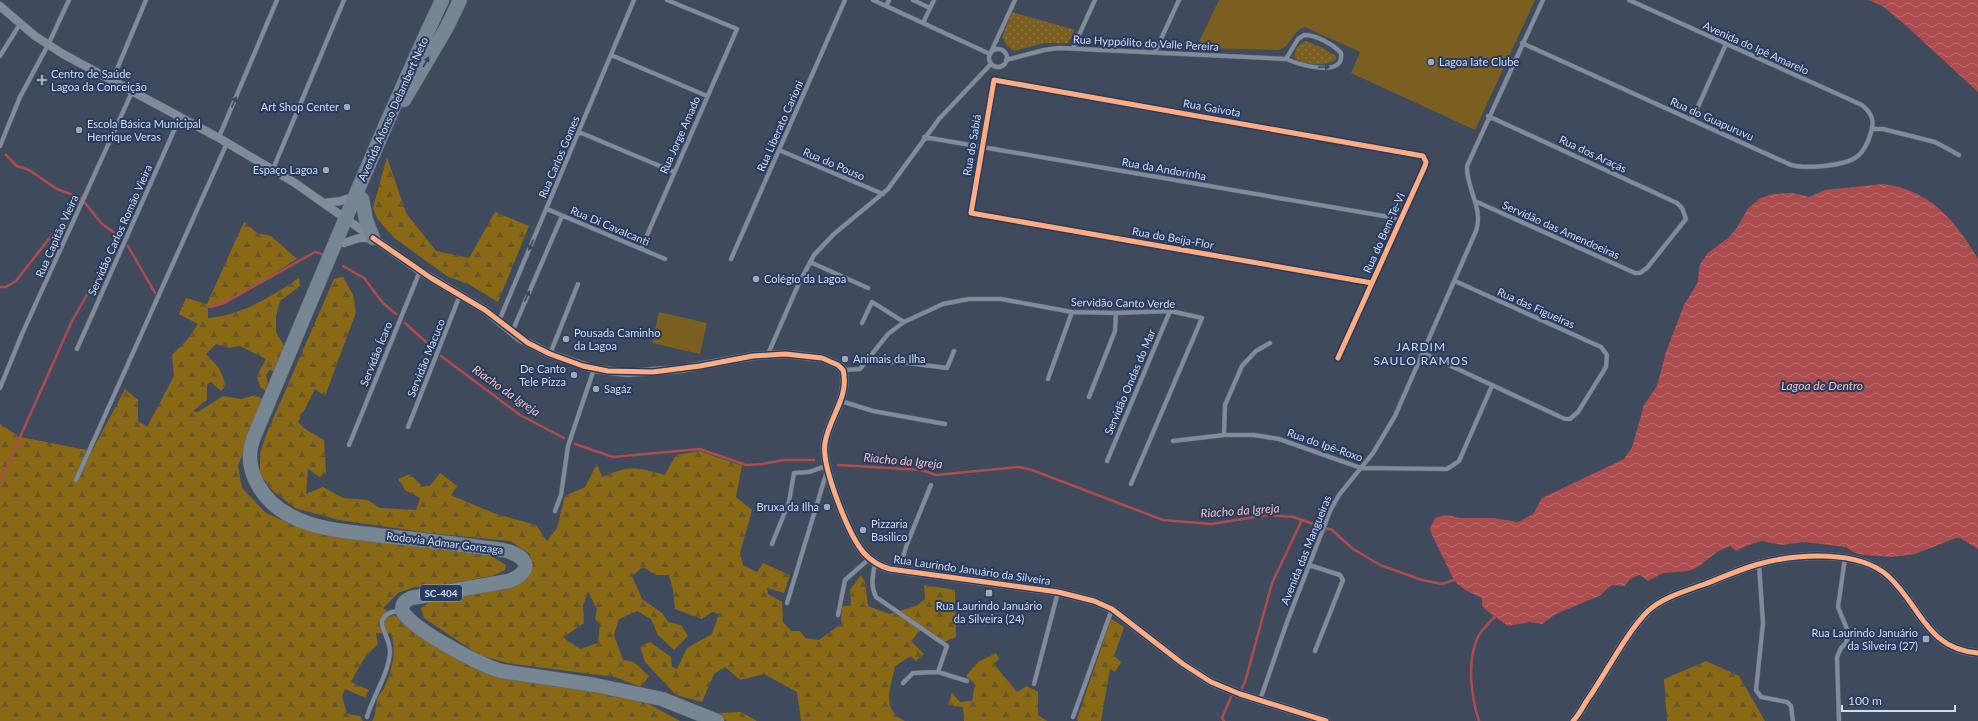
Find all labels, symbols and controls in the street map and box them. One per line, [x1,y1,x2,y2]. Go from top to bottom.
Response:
street label: Avenida do Ipê Amarelo [1701,18,1811,77]
street label: Rua Hyppólito do Valle Pereira [1073,32,1219,53]
street label: Avenida Afonso Delambert Neto [355,35,430,183]
place label: Lagoa Iate Clube [1439,55,1519,68]
one-way arrow [423,56,430,68]
marker: Lagoa Iate Clube [1426,57,1436,67]
one-way arrow [1318,64,1330,71]
place label: Centro de Saúde Lagoa da Conceição [51,67,147,93]
marker: Centro de Saúde Lagoa da Conceição [36,74,48,86]
street label: Rua Liberato Carioni [754,78,806,173]
street label: Rua Jorge Amado [657,94,702,176]
street label: Rua do Guapuruvu [1668,94,1756,143]
one-way arrow [231,96,237,108]
street label: Rua Gaivota [1182,96,1242,119]
place label: Art Shop Center [261,100,339,113]
marker: Art Shop Center [342,102,352,112]
street label: Rua Carlos Gomes [535,113,582,200]
street label: Rua do Sabiá [960,113,983,177]
place label: Escola Básica Municipal Henrique Veras [87,117,201,143]
marker: Escola Básica Municipal Henrique Veras [74,125,84,135]
street label: Rua dos Araçás [1557,132,1629,175]
street label: Rua do Pouso [801,145,867,182]
street label: Rua da Andorinha [1121,155,1207,182]
street label: Servidão Carlos Romão Vieira [85,162,154,297]
place label: Espaço Lagoa [253,163,318,176]
marker: Espaço Lagoa [321,165,331,175]
street label: Rua do Bem-Te-Vi [1360,190,1407,275]
street label: Rua Capitão Vieira [33,193,81,279]
street label: Servidão das Amendoeiras [1501,198,1622,261]
street label: Rua Di Cavalcanti [569,203,652,248]
street label: Rua do Beija-Flor [1131,224,1215,251]
one-way arrow [528,239,535,251]
place label: Colégio da Lagoa [764,272,846,285]
marker: Colégio da Lagoa [751,274,761,284]
street label: Rua das Figueiras [1495,285,1577,331]
one-way arrow [524,291,530,302]
street label: Servidão Canto Verde [1071,295,1175,310]
street label: Servidão Macuco [404,317,447,399]
street label: Servidão Ícaro [357,320,394,388]
place label: Pousada Caminho da Lagoa [574,326,660,352]
street label: Servidão Ondas do Mar [1101,327,1158,437]
marker: Pousada Caminho da Lagoa [561,334,571,344]
district label: JARDIM SAULO RAMOS [1373,339,1469,368]
place label: Animais da Ilha [853,352,926,365]
marker: Animais da Ilha [840,354,850,364]
water label: Riacho da Igreja [470,362,543,419]
place label: De Canto Tele Pizza [519,362,566,388]
marker: De Canto Tele Pizza [569,370,579,380]
water label: Lagoa de Dentro [1781,378,1863,393]
place label: Sagáz [604,382,632,395]
marker: Sagáz [591,384,601,394]
street label: Rua do Ipê-Roxo [1286,425,1365,464]
water label: Riacho da Igreja [863,450,943,471]
street label: Avenida das Mangueiras [1278,493,1334,606]
place label: Bruxa da Ilha [756,500,819,513]
water label: Riacho da Igreja [1200,500,1280,521]
marker: Bruxa da Ilha [822,502,832,512]
place label: Pizzaria Basilico [871,517,908,543]
marker: Pizzaria Basilico [858,525,868,535]
street label: Rodovia Admar Gonzaga [386,529,504,556]
street label: Rua Laurindo Januário da Silveira [893,552,1051,587]
road number: SC-404 [420,585,462,601]
marker: Rua Laurindo Januário da Silveira (24) [984,588,994,598]
place label: Rua Laurindo Januário da Silveira (24) [936,599,1042,625]
place label: Rua Laurindo Januário da Silveira (27) [1811,626,1918,652]
marker: Rua Laurindo Januário da Silveira (27) [1921,634,1931,644]
scale bar [1842,687,1955,713]
text: 100 m [1848,693,1882,708]

